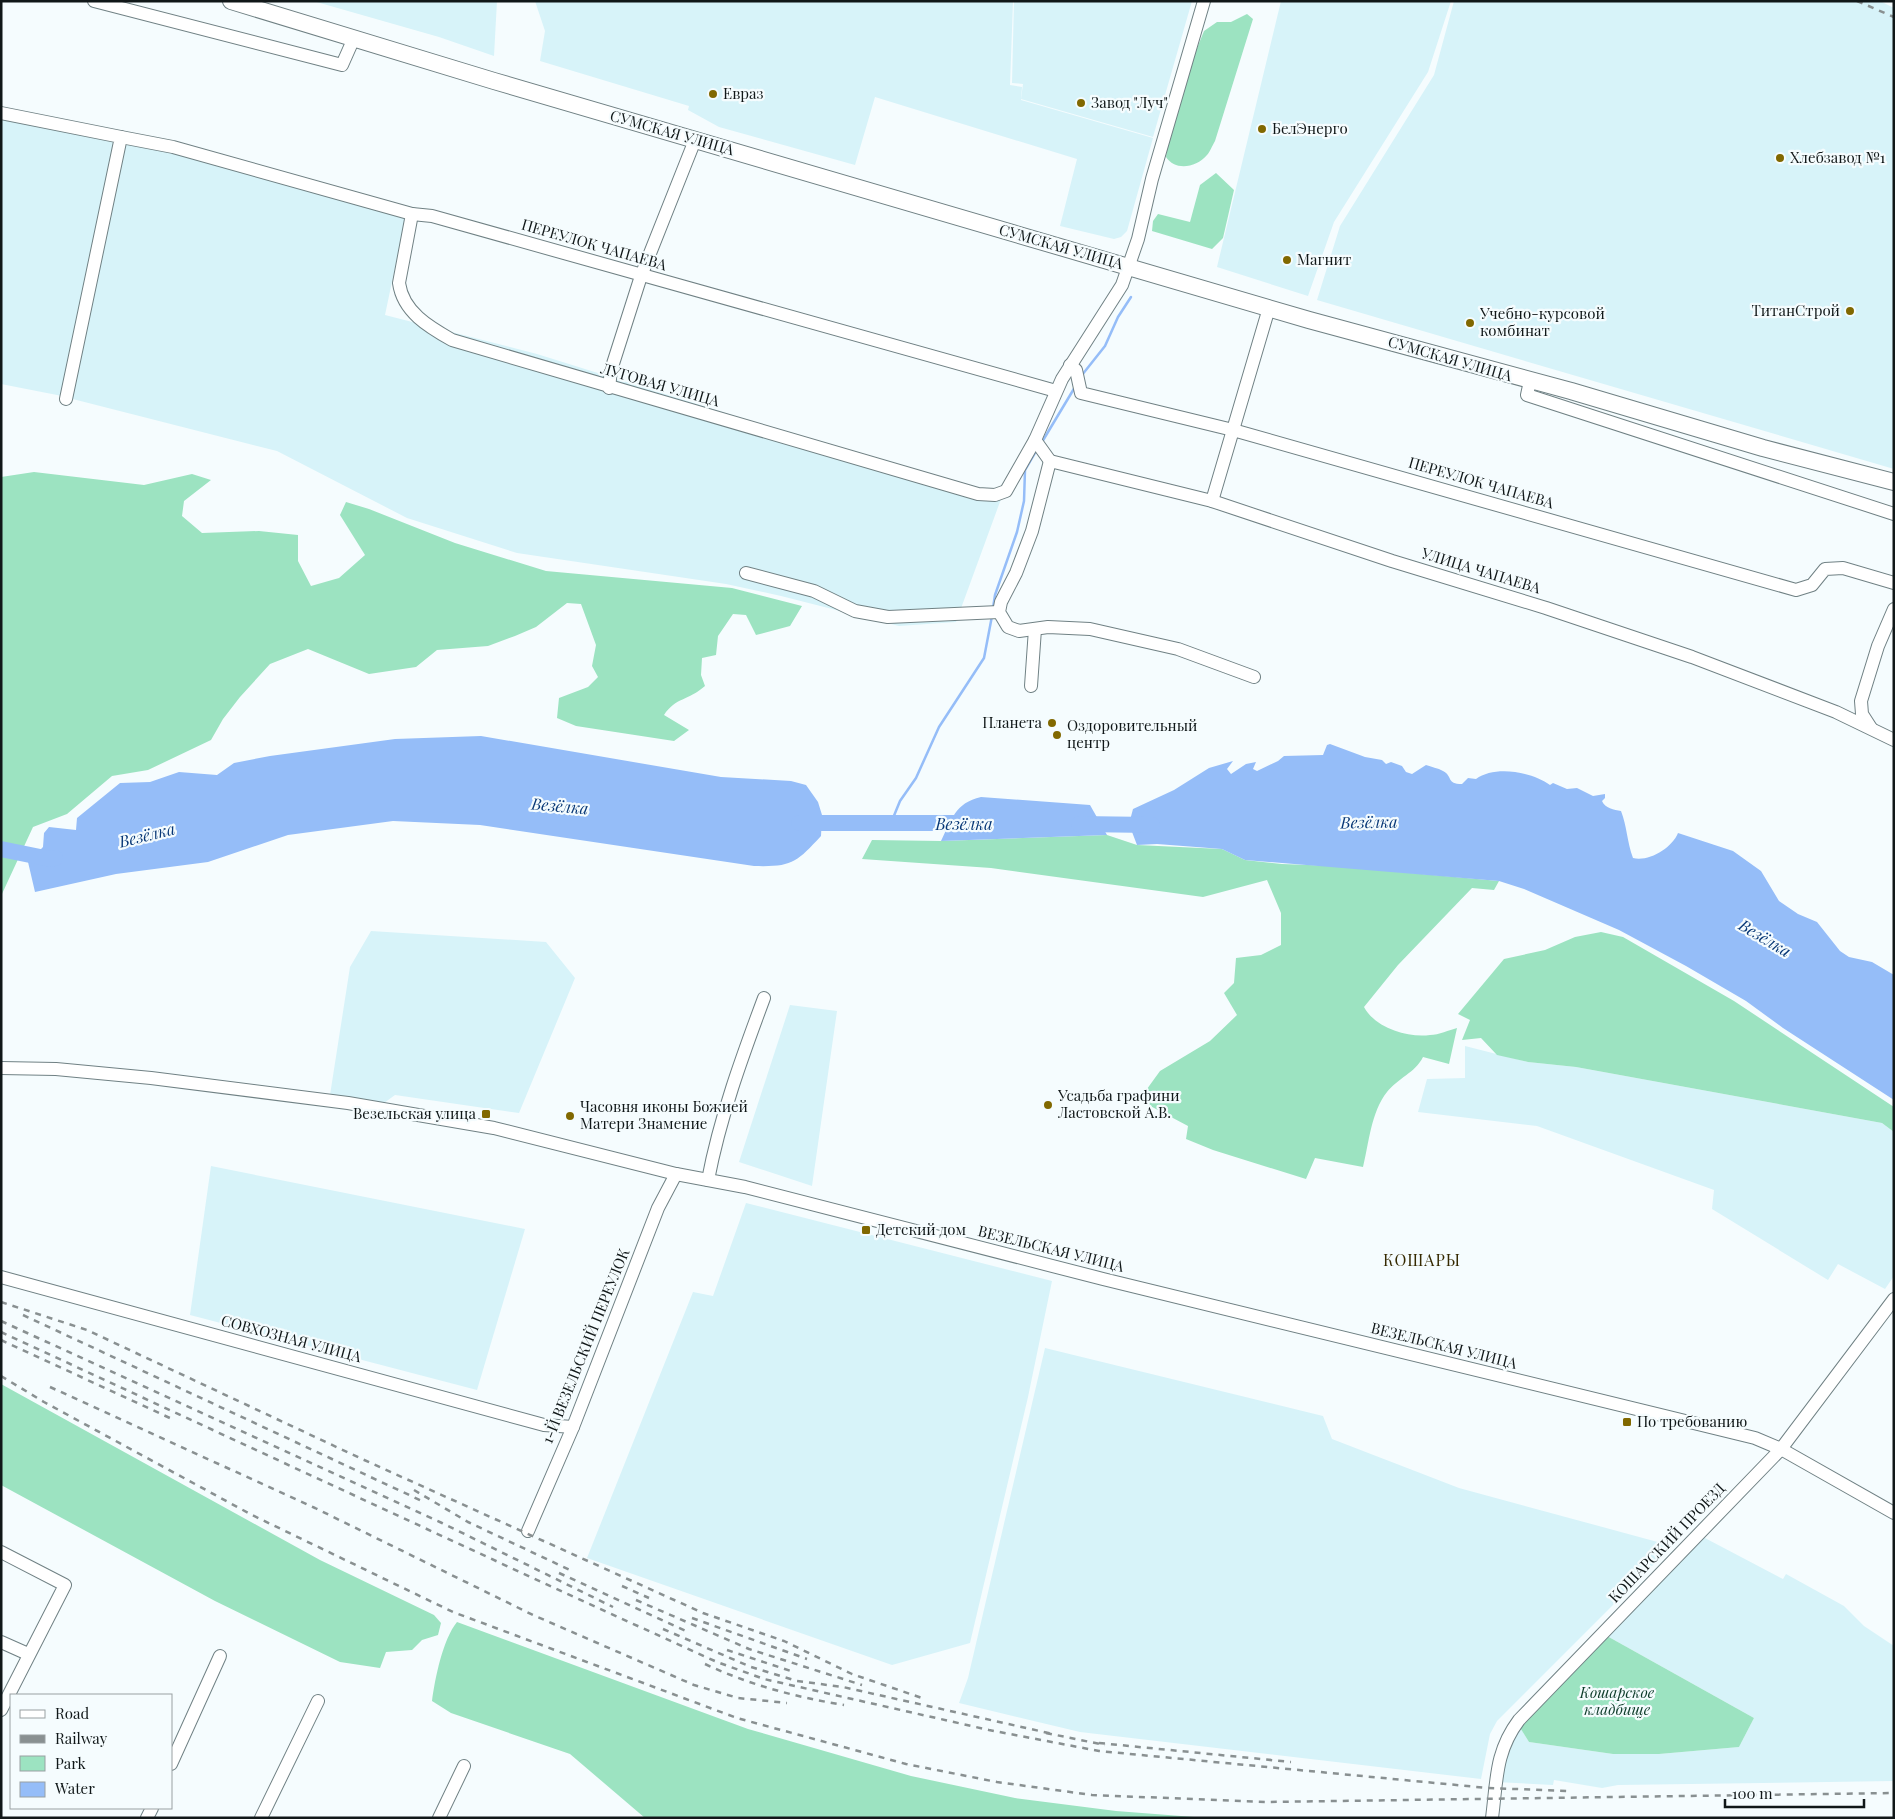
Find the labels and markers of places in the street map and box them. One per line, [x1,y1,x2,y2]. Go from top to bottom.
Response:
place label: Евраз [723,83,764,103]
marker: Евраз [707,88,719,100]
place label: Завод "Луч" [1091,92,1168,112]
marker: Завод "Луч" [1075,97,1087,109]
place label: БелЭнерго [1272,118,1348,138]
marker: БелЭнерго [1256,123,1268,135]
place label: Хлебзавод №1 [1790,147,1886,167]
marker: Хлебзавод №1 [1774,152,1786,164]
place label: Магнит [1297,249,1351,269]
marker: Магнит [1281,254,1293,266]
place label: ТитанСтрой [1751,300,1840,320]
place label: Учебно-курсовой комбинат [1479,303,1605,340]
marker: ТитанСтрой [1844,305,1856,317]
marker: Учебно-курсовой комбинат [1464,317,1476,329]
place label: Планета [982,712,1043,732]
place label: Оздоровительный центр [1067,715,1197,752]
marker: Планета [1046,717,1058,729]
marker: Оздоровительный центр [1051,729,1063,741]
place label: Усадьба графини Ластовской А.В. [1057,1085,1180,1122]
place label: Часовня иконы Божией Матери Знамение [580,1096,748,1133]
marker: Усадьба графини Ластовской А.В. [1042,1099,1054,1111]
place label: Везельская улица [353,1103,477,1123]
marker: Везельская улица [480,1108,492,1120]
marker: Часовня иконы Божией Матери Знамение [564,1110,576,1122]
place label: Детский дом [876,1219,967,1239]
marker: Детский дом [860,1224,872,1236]
place label: По требованию [1637,1411,1748,1431]
marker: По требованию [1621,1416,1633,1428]

